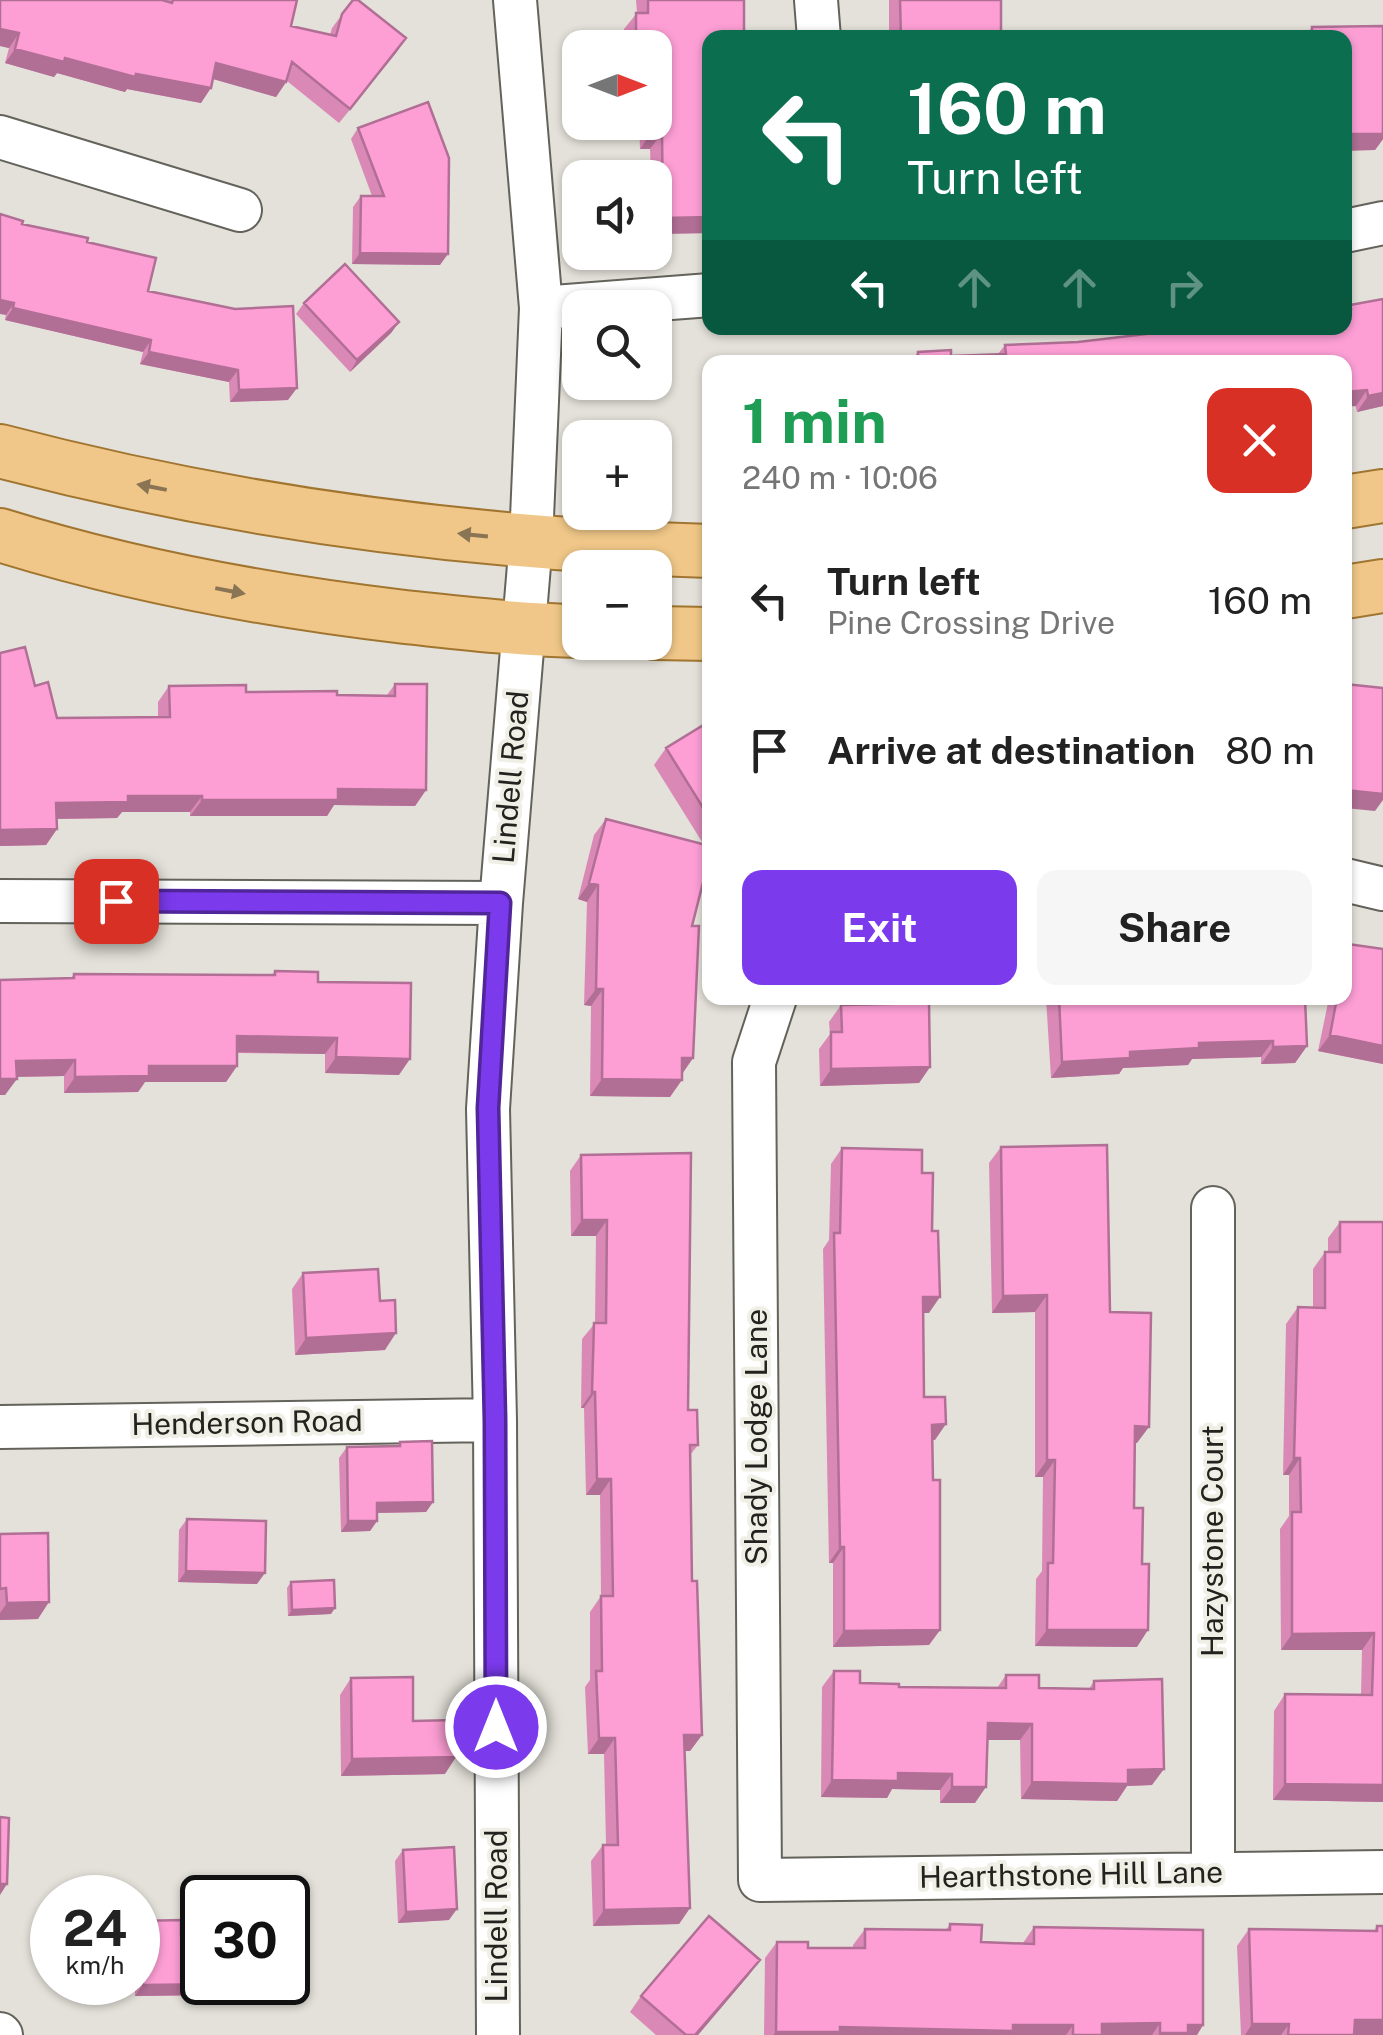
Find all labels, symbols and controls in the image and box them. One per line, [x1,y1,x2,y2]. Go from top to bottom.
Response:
north arrow [562,30,672,140]
map controls [562,30,672,660]
text: 160 m [907,67,1107,150]
icon: left [742,70,872,200]
text: Turn left [907,151,1083,204]
button: sound [562,160,672,270]
icon: left [842,260,897,315]
icon: ahead [947,260,1002,315]
icon: ahead [1052,260,1107,315]
icon: right [1157,260,1212,315]
button: search [562,290,672,400]
text: 1 min [742,386,887,457]
button: close [1207,388,1312,493]
button: + [562,420,672,530]
text: 240 m · 10:06 [742,459,938,496]
one-way arrow [136,479,167,494]
one-way arrow [457,527,489,543]
button: − [562,550,672,660]
text: Turn left [827,559,981,604]
icon: left [742,573,797,628]
text: 160 m [1208,578,1312,623]
one-way arrow [215,583,246,599]
text: Pine Crossing Drive [827,604,1115,641]
street label: Lindell Road [485,689,535,865]
icon: arrive [742,723,797,778]
text: Arrive at destination [827,728,1195,773]
text: 80 m [1225,728,1315,773]
pin [74,859,159,944]
button: Exit [742,870,1017,985]
button: Share [1037,870,1312,985]
icon: arrive [89,874,144,929]
street label: Shady Lodge Lane [738,1309,774,1565]
street label: Henderson Road [131,1402,363,1442]
street label: Hazystone Court [1194,1425,1230,1657]
position arrow [444,1675,548,1779]
street label: Lindell Road [478,1829,514,2003]
street label: Hearthstone Hill Lane [919,1853,1223,1895]
speed limit sign: 30 [180,1875,310,2005]
text: 24 [63,1898,127,1957]
text: km/h [66,1950,124,1980]

